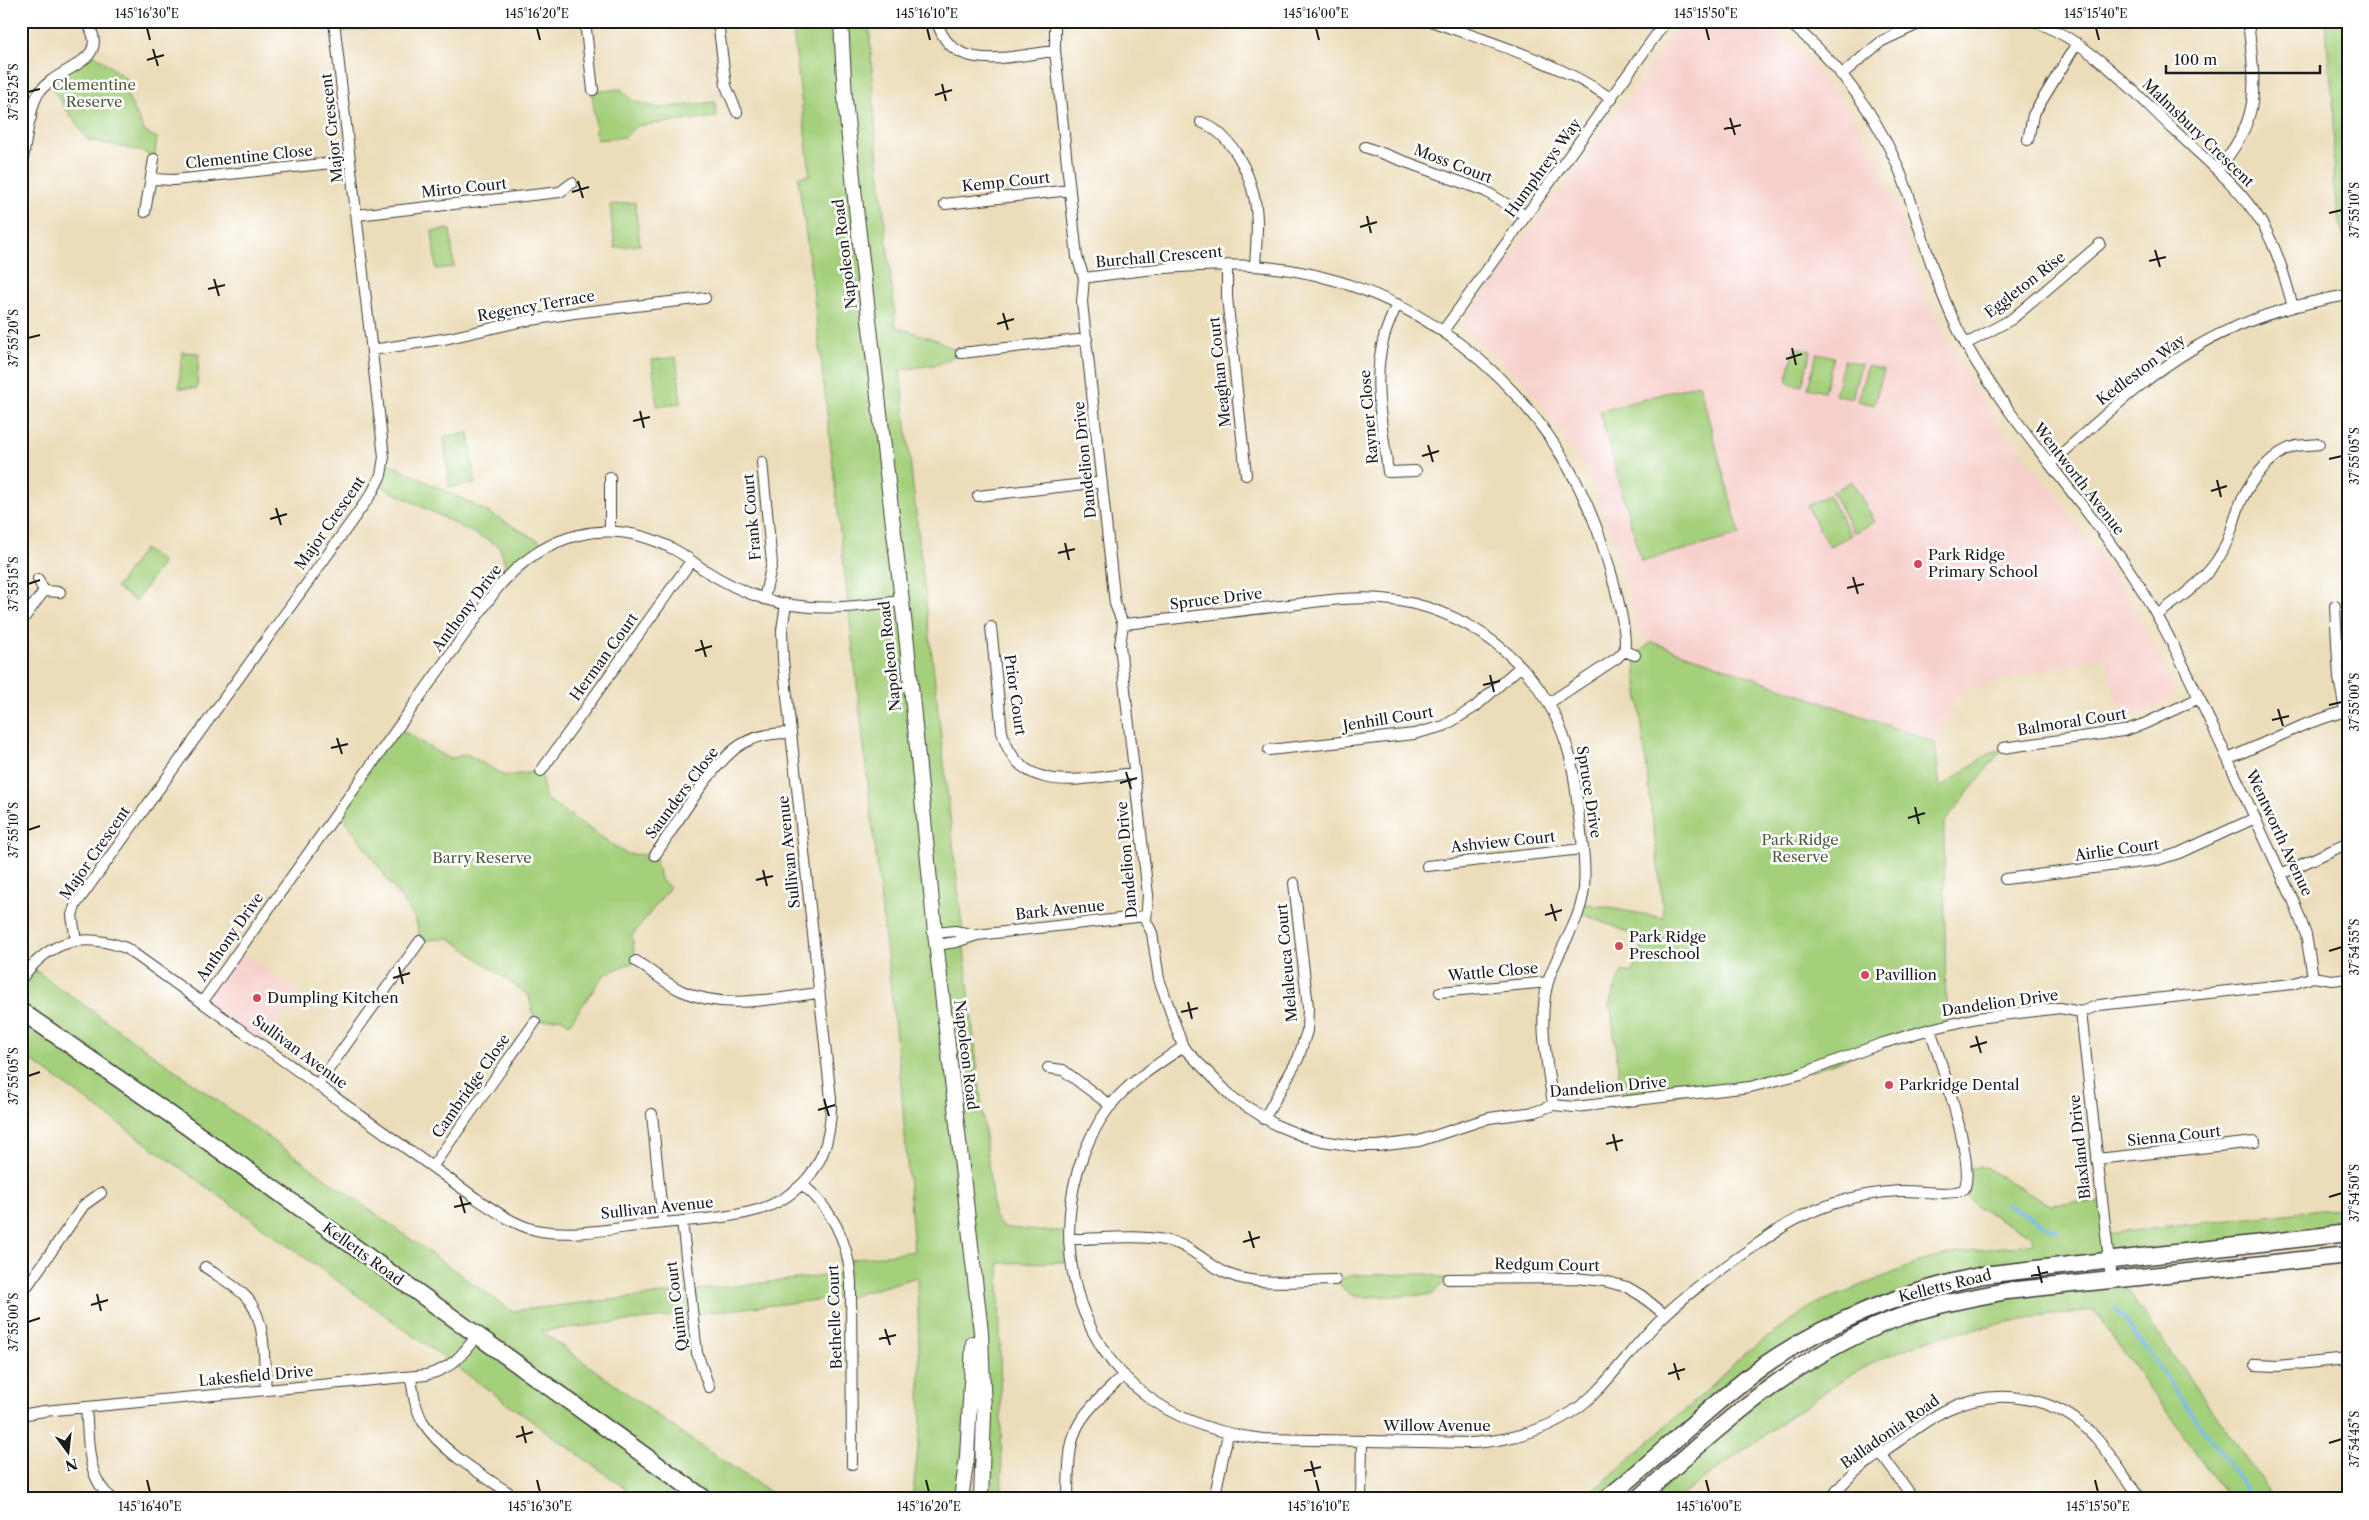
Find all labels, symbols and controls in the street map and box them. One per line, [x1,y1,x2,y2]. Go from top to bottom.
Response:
text: 145°16'30"E [115,6,179,21]
text: 145°16'20"E [505,6,569,21]
text: 145°16'10"E [896,6,958,21]
text: 145°16'00"E [1284,6,1348,21]
text: 145°15'50"E [1674,6,1738,21]
text: 145°15'40"E [2064,6,2128,21]
scale bar [2166,42,2320,74]
text: 100 m [2174,50,2217,69]
text: 37°55'25"S [6,63,21,121]
street label: Major Crescent [316,72,347,184]
street label: Malmsbury Crescent [2139,74,2259,191]
park label: Clementine Reserve [52,75,136,111]
street label: Humphreys Way [1500,114,1585,221]
street label: Clementine Close [184,140,314,173]
street label: Moss Court [1411,140,1496,187]
street label: Kemp Court [961,167,1052,196]
street label: Mirto Court [420,173,508,201]
text: 37°55'10"S [2347,182,2362,238]
street label: Napoleon Road [828,198,861,310]
street label: Burchall Crescent [1095,241,1224,272]
street label: Eggleton Rise [1981,247,2069,322]
street label: Regency Terrace [476,286,596,325]
text: 37°55'20"S [6,309,21,367]
street label: Meaghan Court [1204,315,1235,428]
street label: Kedleston Way [2092,330,2189,409]
street label: Rayner Close [1355,369,1382,465]
street label: Dandelion Drive [1069,401,1100,520]
street label: Wentworth Avenue [2029,418,2129,539]
text: 37°55'05"S [2347,427,2362,485]
street label: Major Crescent [290,472,369,573]
street label: Frank Court [738,472,765,561]
place label: Park Ridge Primary School [1928,545,2039,581]
text: 37°55'15"S [6,556,21,612]
marker: Park Ridge Primary School [1912,558,1924,570]
street label: Anthony Drive [427,560,506,656]
street label: Spruce Drive [1169,583,1263,614]
street label: Napoleon Road [874,600,905,712]
street label: Herman Court [565,608,642,704]
street label: Prior Court [1000,653,1031,737]
text: 37°55'00"S [2347,673,2362,731]
street label: Jenhill Court [1339,702,1435,735]
street label: Balmoral Court [2016,703,2129,740]
street label: Saunders Close [641,743,722,842]
street label: Spruce Drive [1573,745,1606,839]
street label: Wentworth Avenue [2241,766,2317,899]
street label: Sullivan Avenue [773,795,804,909]
street label: Dandelion Drive [1112,801,1141,919]
text: 37°55'10"S [6,802,21,858]
street label: Major Crescent [55,802,134,903]
street label: Ashview Court [1449,826,1557,857]
park label: Park Ridge Reserve [1761,830,1839,866]
street label: Airlie Court [2073,834,2161,865]
park label: Barry Reserve [432,848,532,867]
street label: Anthony Drive [191,889,267,986]
street label: Bark Avenue [1014,895,1106,924]
street label: Melaleuca Court [1272,902,1301,1023]
text: 37°54'55"S [2347,918,2362,976]
place label: Park Ridge Preschool [1629,927,1706,963]
marker: Park Ridge Preschool [1613,940,1625,952]
street label: Wattle Close [1446,958,1539,985]
place label: Pavillion [1875,965,1938,984]
marker: Pavillion [1859,969,1871,981]
street label: Dandelion Drive [1940,985,2059,1020]
place label: Dumpling Kitchen [267,988,399,1007]
marker: Dumpling Kitchen [251,992,263,1004]
street label: Napoleon Road [950,999,983,1111]
street label: Sullivan Avenue [249,1011,352,1093]
street label: Cambridge Close [428,1030,514,1142]
text: 37°55'05"S [6,1047,21,1105]
street label: Dandelion Drive [1549,1072,1667,1101]
place label: Parkridge Dental [1899,1075,2020,1094]
marker: Parkridge Dental [1883,1079,1895,1091]
street label: Blaxland Drive [2065,1094,2094,1200]
street label: Sienna Court [2126,1121,2222,1150]
text: 37°54'50"S [2347,1164,2362,1222]
street label: Sullivan Avenue [600,1192,714,1223]
street label: Kelletts Road [319,1218,407,1289]
street label: Redgum Court [1494,1254,1600,1275]
street label: Quinn Court [661,1259,691,1352]
street label: Bethelle Court [823,1264,846,1370]
street label: Kelletts Road [1896,1265,1993,1306]
text: 37°55'00"S [6,1293,21,1351]
street label: Lakesfield Drive [198,1361,314,1390]
street label: Balladonia Road [1837,1390,1943,1473]
text: 37°54'45"S [2347,1411,2362,1467]
street label: Willow Avenue [1382,1416,1491,1435]
north arrow [42,1428,92,1478]
text: N [63,1454,80,1475]
text: 145°16'40"E [118,1499,182,1514]
text: 145°16'30"E [508,1499,572,1514]
text: 145°16'20"E [897,1499,961,1514]
text: 145°16'10"E [1288,1499,1350,1514]
text: 145°16'00"E [1677,1499,1741,1514]
text: 145°15'50"E [2066,1499,2130,1514]

